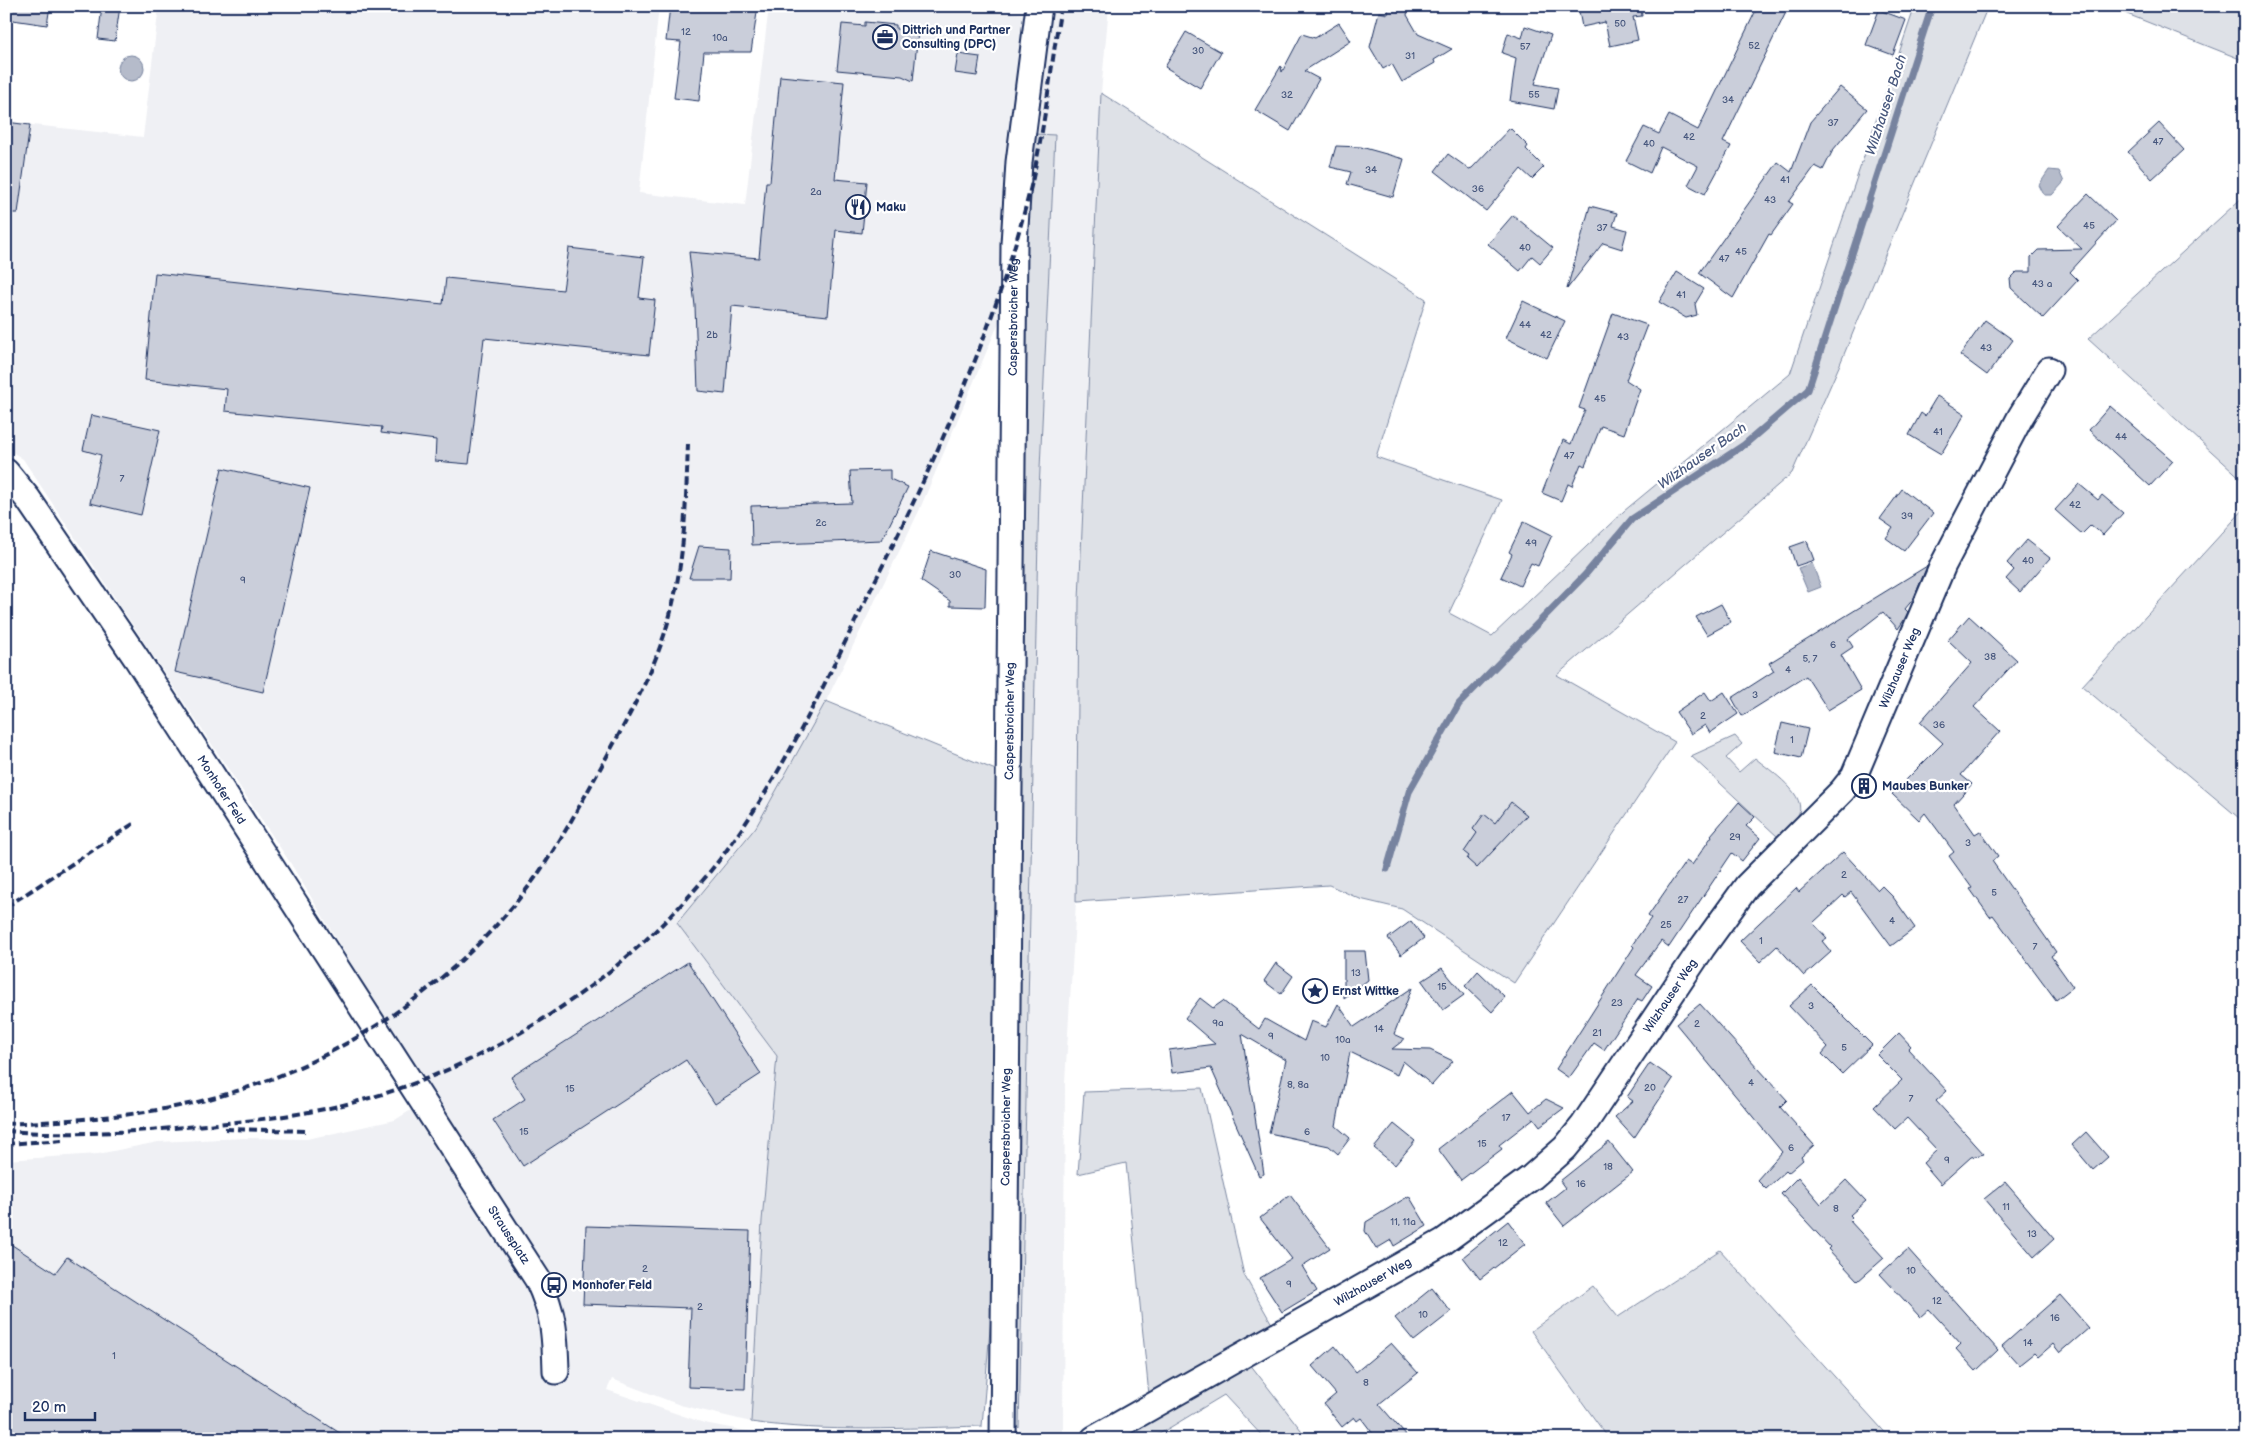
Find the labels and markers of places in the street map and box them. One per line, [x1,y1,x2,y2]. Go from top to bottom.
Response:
place label: Dittrich und Partner Consulting (DPC) [902,23,1011,52]
office icon: Dittrich und Partner Consulting (DPC) [872,24,898,50]
restaurant icon: Maku [845,194,871,220]
place label: Maku [876,200,906,215]
building icon: Maubes Bunker [1851,773,1877,799]
place label: Maubes Bunker [1882,779,1969,794]
place icon: Ernst Wittke [1302,978,1328,1004]
place label: Ernst Wittke [1332,984,1399,999]
bus stop icon: Monhofer Feld [541,1272,567,1298]
place label: Monhofer Feld [572,1278,652,1293]

